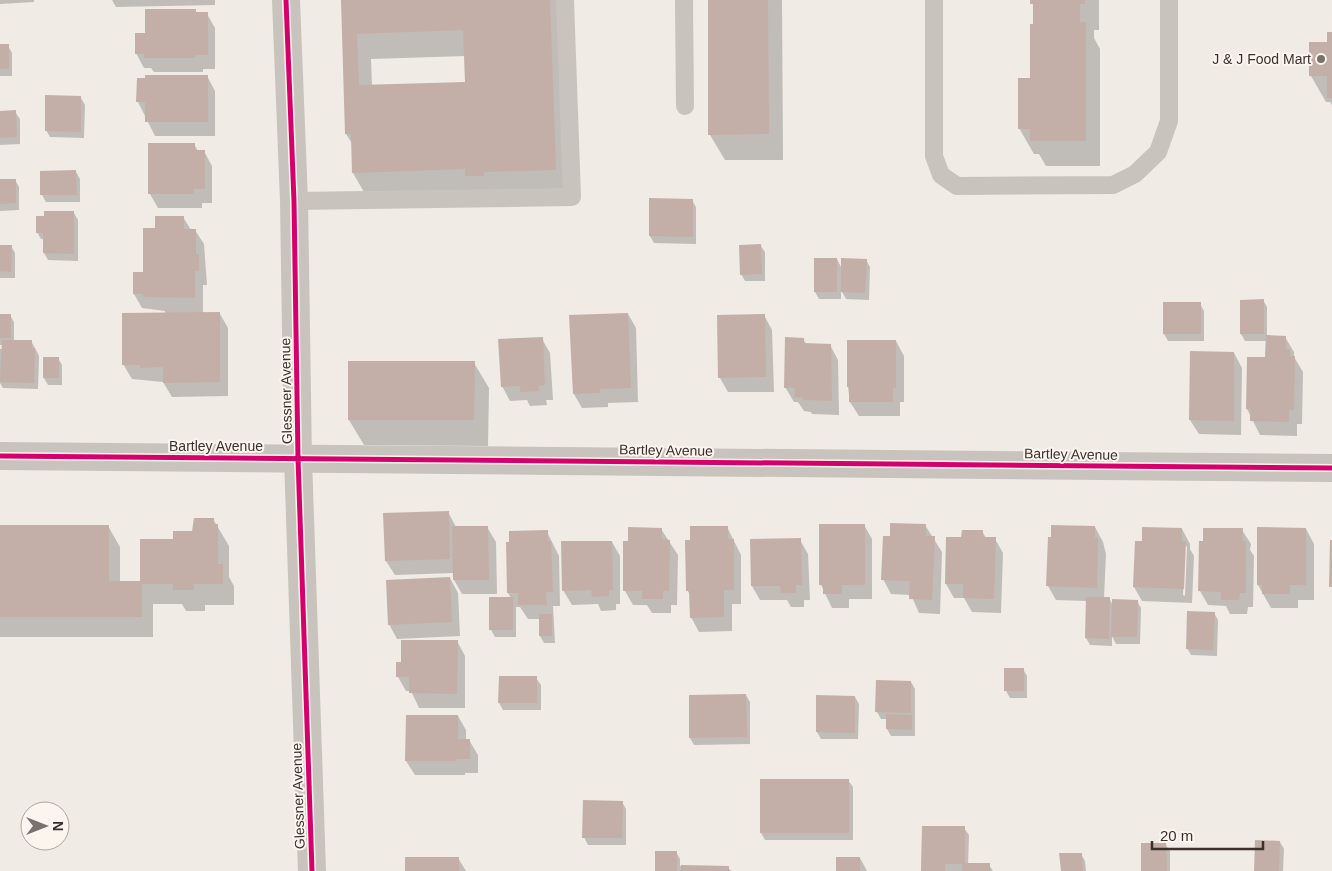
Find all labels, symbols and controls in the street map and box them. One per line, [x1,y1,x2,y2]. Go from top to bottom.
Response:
place label: J & J Food Mart [1212,51,1311,67]
marker: J & J Food Mart [1315,53,1327,65]
street label: Glessner Avenue [277,337,295,444]
street label: Bartley Avenue [169,438,263,454]
street label: Bartley Avenue [619,441,713,459]
street label: Bartley Avenue [1024,445,1118,463]
street label: Glessner Avenue [288,742,308,849]
north arrow [20,801,70,851]
scale bar [1152,818,1263,850]
text: N [50,821,66,831]
text: 20 m [1160,827,1193,844]

